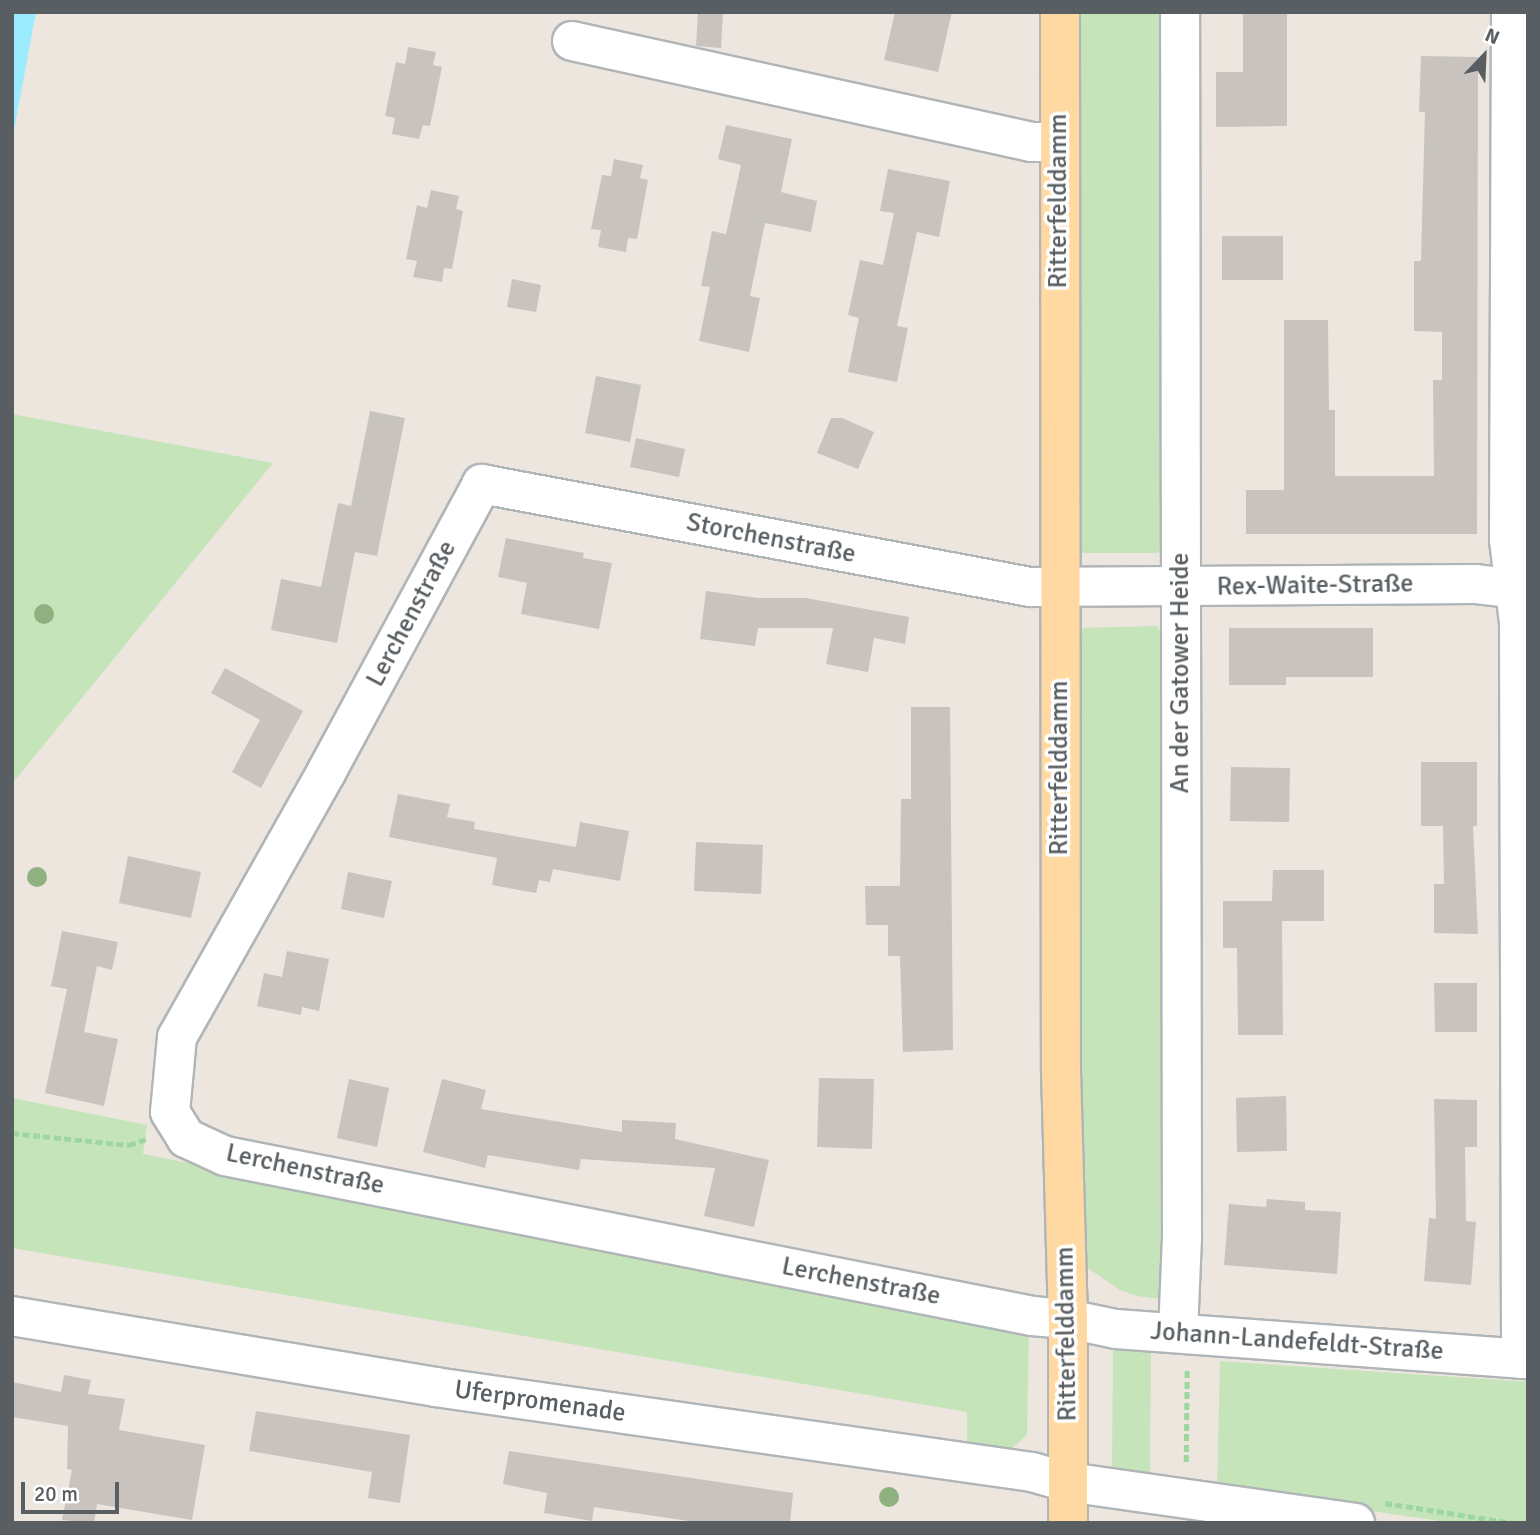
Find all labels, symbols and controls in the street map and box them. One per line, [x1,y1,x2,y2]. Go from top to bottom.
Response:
north arrow [1449,21,1519,91]
text: N [1481,23,1503,50]
street label: Ritterfelddamm [1043,114,1075,288]
street label: Storchenstraße [684,507,858,571]
street label: Lerchenstraße [360,536,464,692]
street label: An der Gatower Heide [1165,553,1197,793]
street label: Rex-Waite-Straße [1216,569,1414,603]
street label: Ritterfelddamm [1044,681,1076,855]
street label: Lerchenstraße [223,1138,387,1202]
street label: Ritterfelddamm [1050,1246,1084,1422]
street label: Lerchenstraße [779,1251,943,1313]
street label: Johann-Landefeldt-Straße [1149,1316,1445,1368]
street label: Uferpromenade [452,1375,628,1429]
scale bar [24,1468,122,1512]
text: 20 m [34,1481,78,1507]

